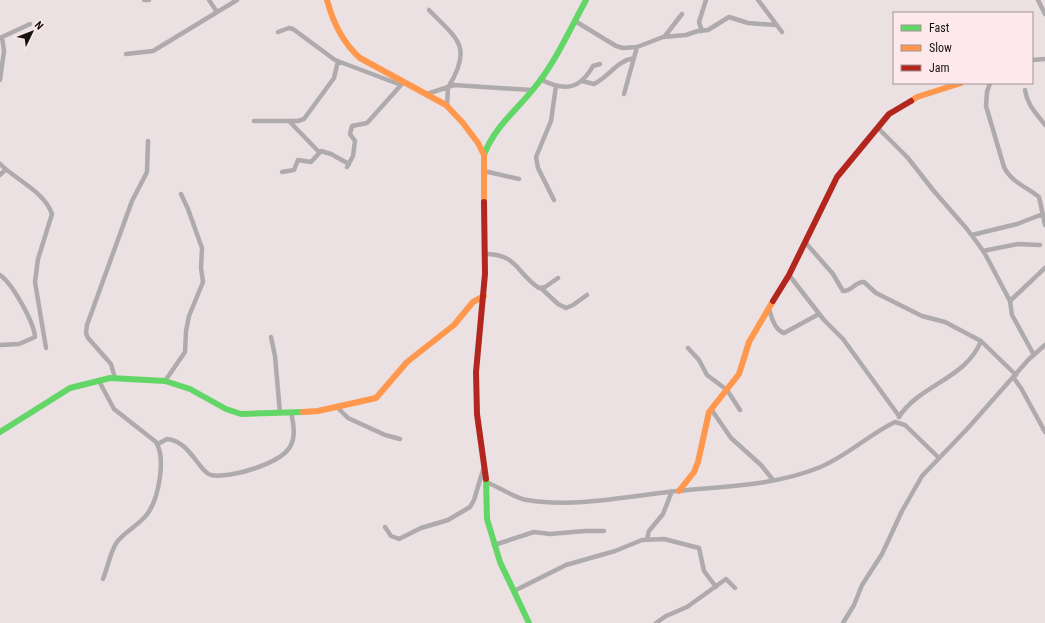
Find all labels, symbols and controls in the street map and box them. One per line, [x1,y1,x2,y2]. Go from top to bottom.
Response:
north arrow [12,12,52,52]
legend [893,12,1033,84]
text: N [32,19,46,33]
text: Fast [929,21,950,35]
text: Slow [929,41,952,55]
text: Jam [929,61,950,75]

